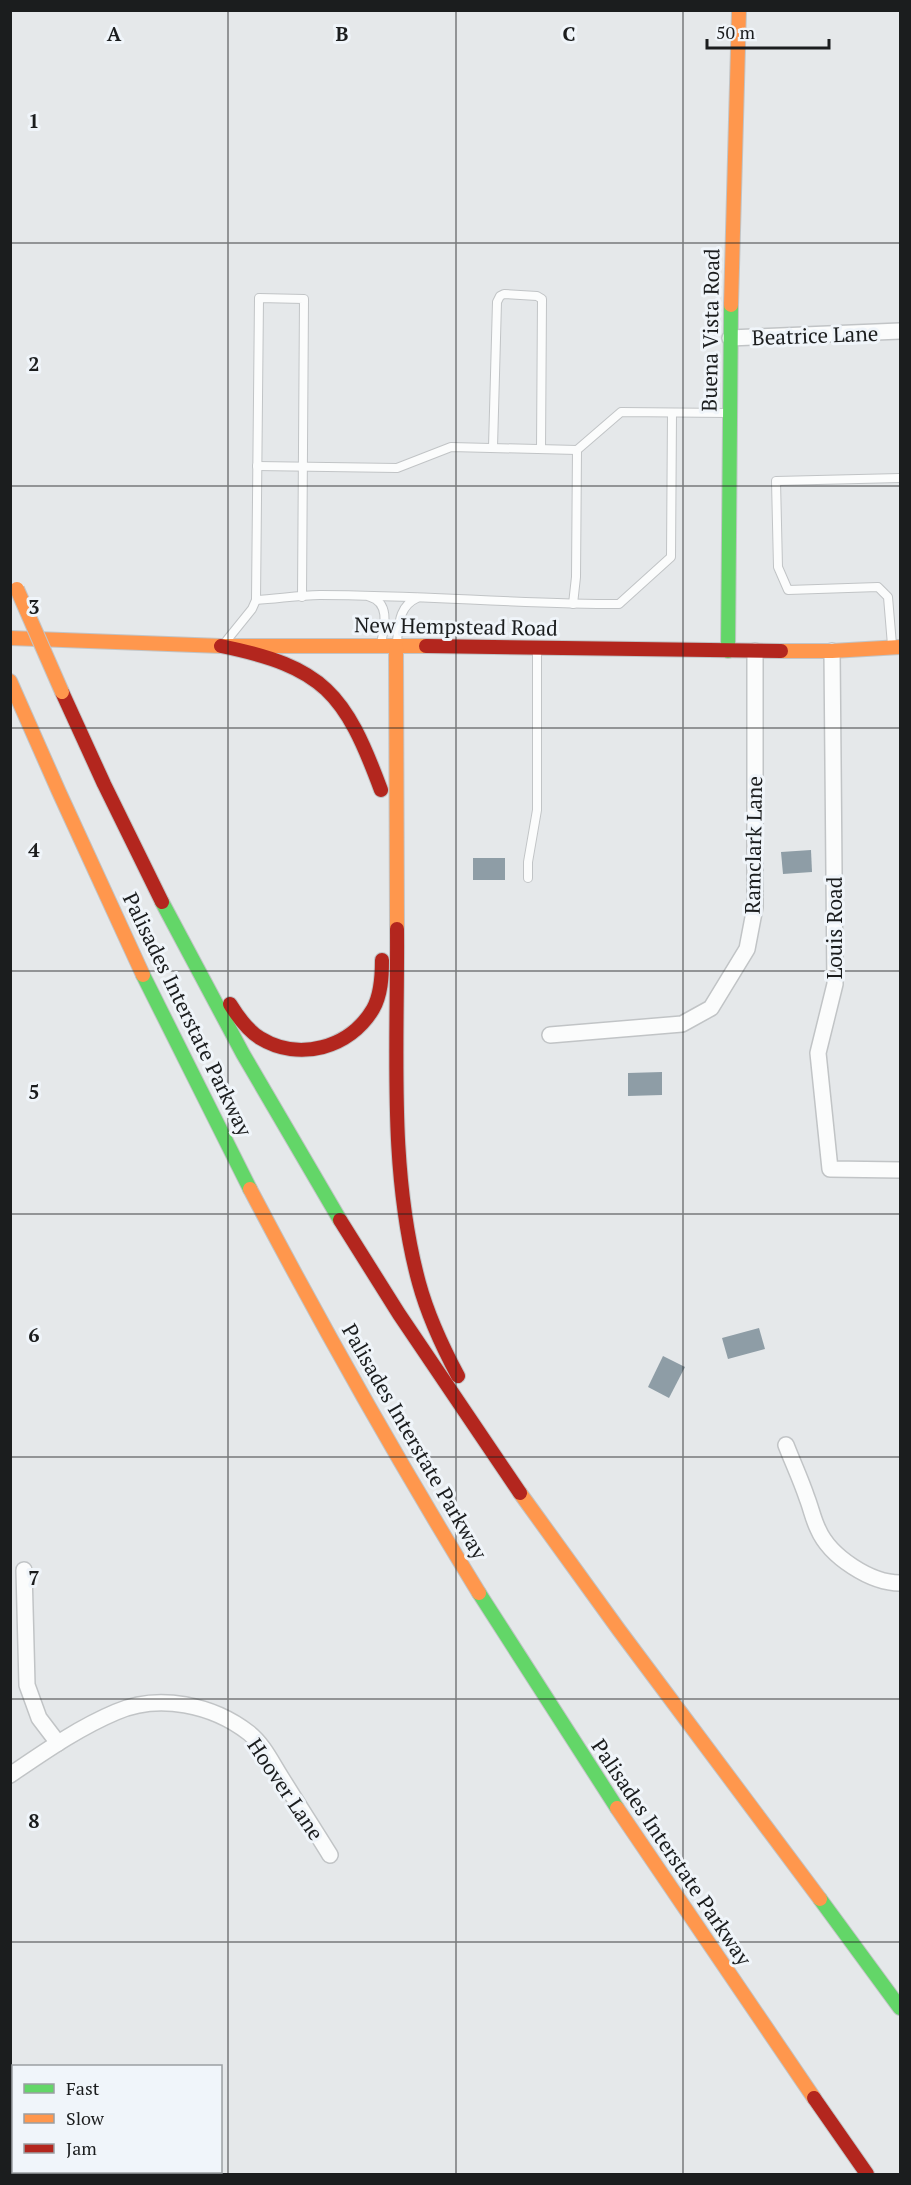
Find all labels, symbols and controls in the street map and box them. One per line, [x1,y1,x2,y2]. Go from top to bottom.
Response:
scale bar [707,12,828,50]
text: A [107,20,122,47]
text: B [336,20,349,47]
text: C [562,20,576,47]
text: 50 m [716,20,756,44]
text: 1 [28,107,40,134]
street label: Buena Vista Road [695,248,725,412]
street label: Beatrice Lane [751,319,879,351]
text: 2 [28,350,40,377]
text: 3 [28,593,40,620]
street label: New Hempstead Road [354,610,558,642]
street label: Ramclark Lane [738,776,768,914]
text: 4 [28,836,40,863]
street label: Louis Road [820,876,848,979]
street label: Palisades Interstate Parkway [117,888,259,1141]
text: 5 [28,1078,40,1105]
street label: Palisades Interstate Parkway [336,1318,494,1564]
text: 6 [28,1321,40,1348]
text: 7 [28,1564,40,1591]
street label: Hoover Lane [242,1733,330,1845]
street label: Palisades Interstate Parkway [586,1733,759,1971]
text: 8 [28,1807,40,1834]
legend [12,2065,222,2173]
text: Fast [66,2076,100,2100]
text: Slow [66,2106,105,2130]
text: Jam [66,2136,97,2160]

